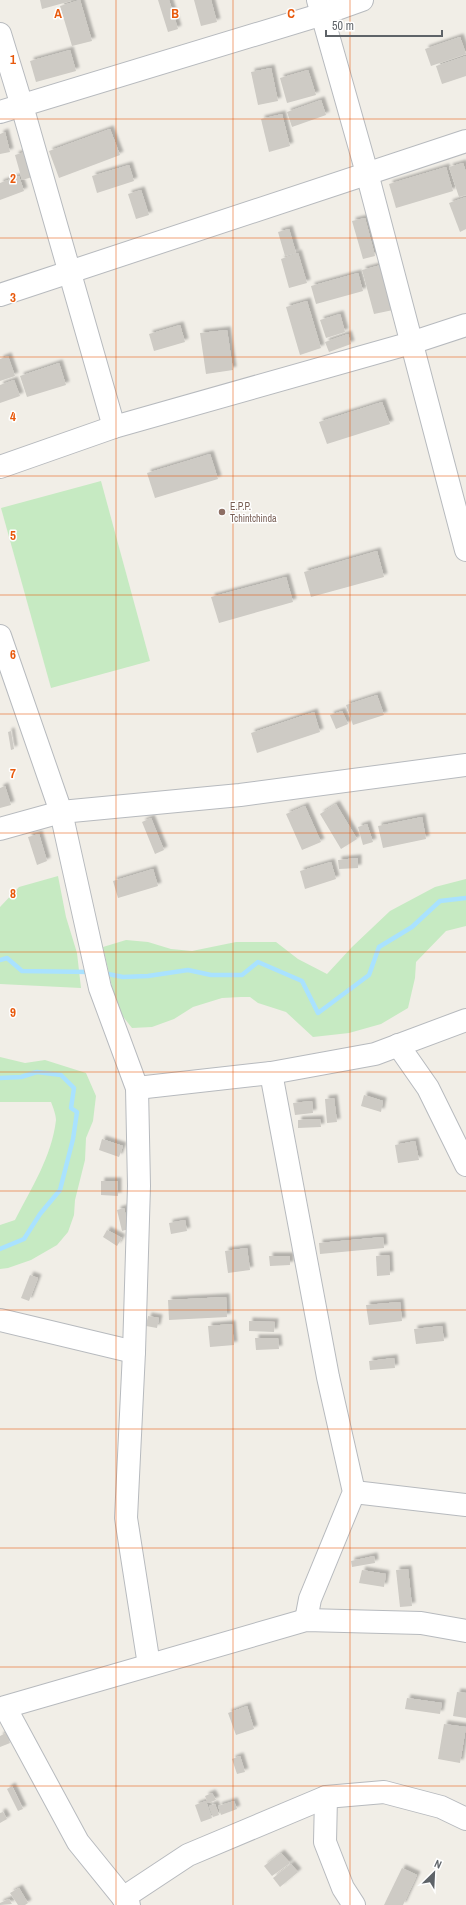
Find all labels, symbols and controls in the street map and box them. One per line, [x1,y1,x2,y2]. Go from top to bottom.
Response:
text: A [54,5,62,22]
text: B [171,5,179,22]
text: C [287,5,295,22]
scale bar [326,12,442,38]
text: 50 m [332,18,354,34]
text: 1 [10,51,16,68]
text: 2 [10,170,16,187]
text: 3 [10,289,16,306]
text: 4 [10,408,16,425]
place label: E.P.P. Tchintchinda [230,500,277,525]
marker: E.P.P. Tchintchinda [217,507,227,517]
text: 5 [10,527,16,544]
text: 6 [10,646,16,663]
text: 7 [10,765,16,782]
text: 8 [10,885,16,902]
text: 9 [10,1004,16,1021]
north arrow [414,1853,454,1893]
text: N [432,1856,444,1872]

